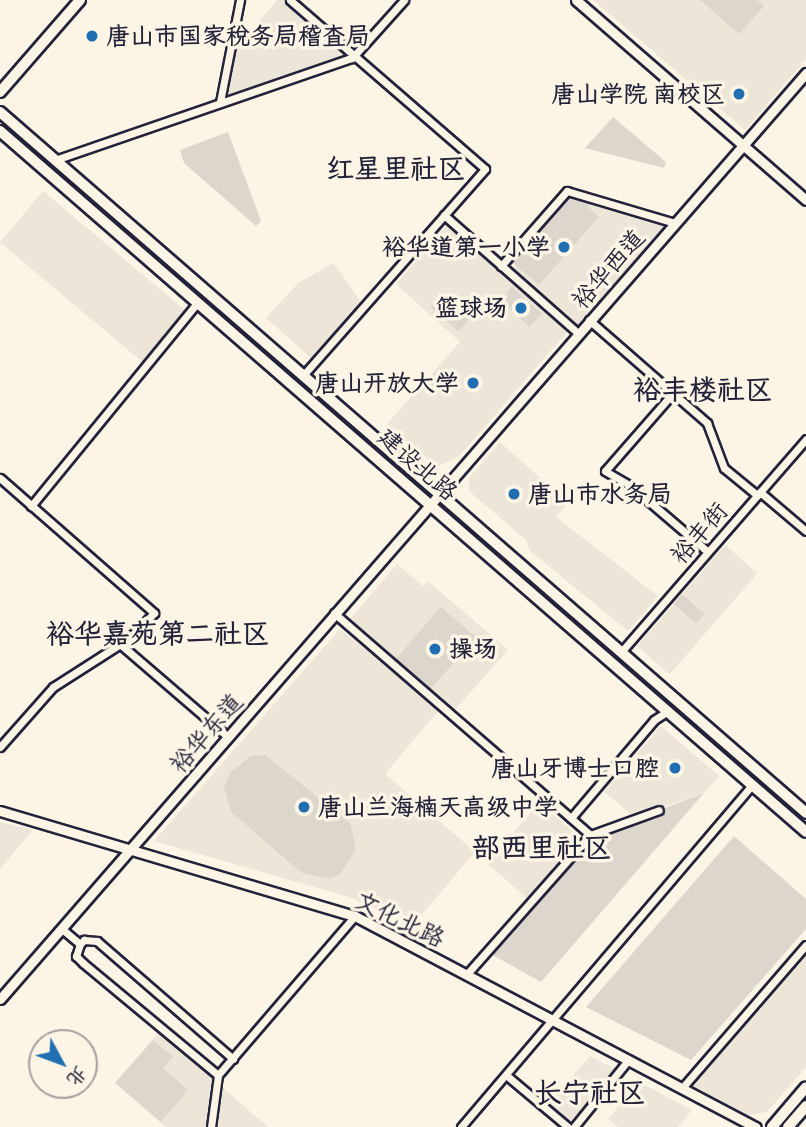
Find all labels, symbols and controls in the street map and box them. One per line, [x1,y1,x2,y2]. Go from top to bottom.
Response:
place label: 唐山市国家税务局稽查局 [106,22,370,50]
marker: 唐山市国家税务局稽查局 [84,28,100,44]
place label: 唐山学院 南校区 [551,80,725,108]
marker: 唐山学院 南校区 [731,86,747,102]
district label: 红星里社区 [326,151,466,185]
street label: 裕华西道 [566,223,650,315]
place label: 裕华道第一小学 [382,233,550,261]
marker: 裕华道第一小学 [556,239,572,255]
place label: 篮球场 [435,294,507,322]
marker: 篮球场 [513,300,529,316]
place label: 唐山开放大学 [315,369,459,397]
district label: 裕丰楼社区 [633,372,773,406]
marker: 唐山开放大学 [465,375,481,391]
street label: 建设北路 [372,422,464,506]
place label: 唐山市水务局 [528,480,672,508]
marker: 唐山市水务局 [506,486,522,502]
street label: 裕丰街 [665,496,733,570]
district label: 裕华嘉苑第二社区 [46,616,270,650]
place label: 操场 [449,635,497,663]
marker: 操场 [427,641,443,657]
street label: 裕华东道 [164,687,248,779]
place label: 唐山牙博士口腔 [491,754,659,782]
marker: 唐山牙博士口腔 [665,758,685,778]
place label: 唐山兰海楠天高级中学 [318,793,558,821]
marker: 唐山兰海楠天高级中学 [296,799,312,815]
district label: 部西里社区 [472,830,612,864]
street label: 文化北路 [351,885,449,953]
north arrow [28,1029,98,1099]
text: 北 [62,1061,93,1092]
district label: 长宁社区 [534,1075,646,1109]

